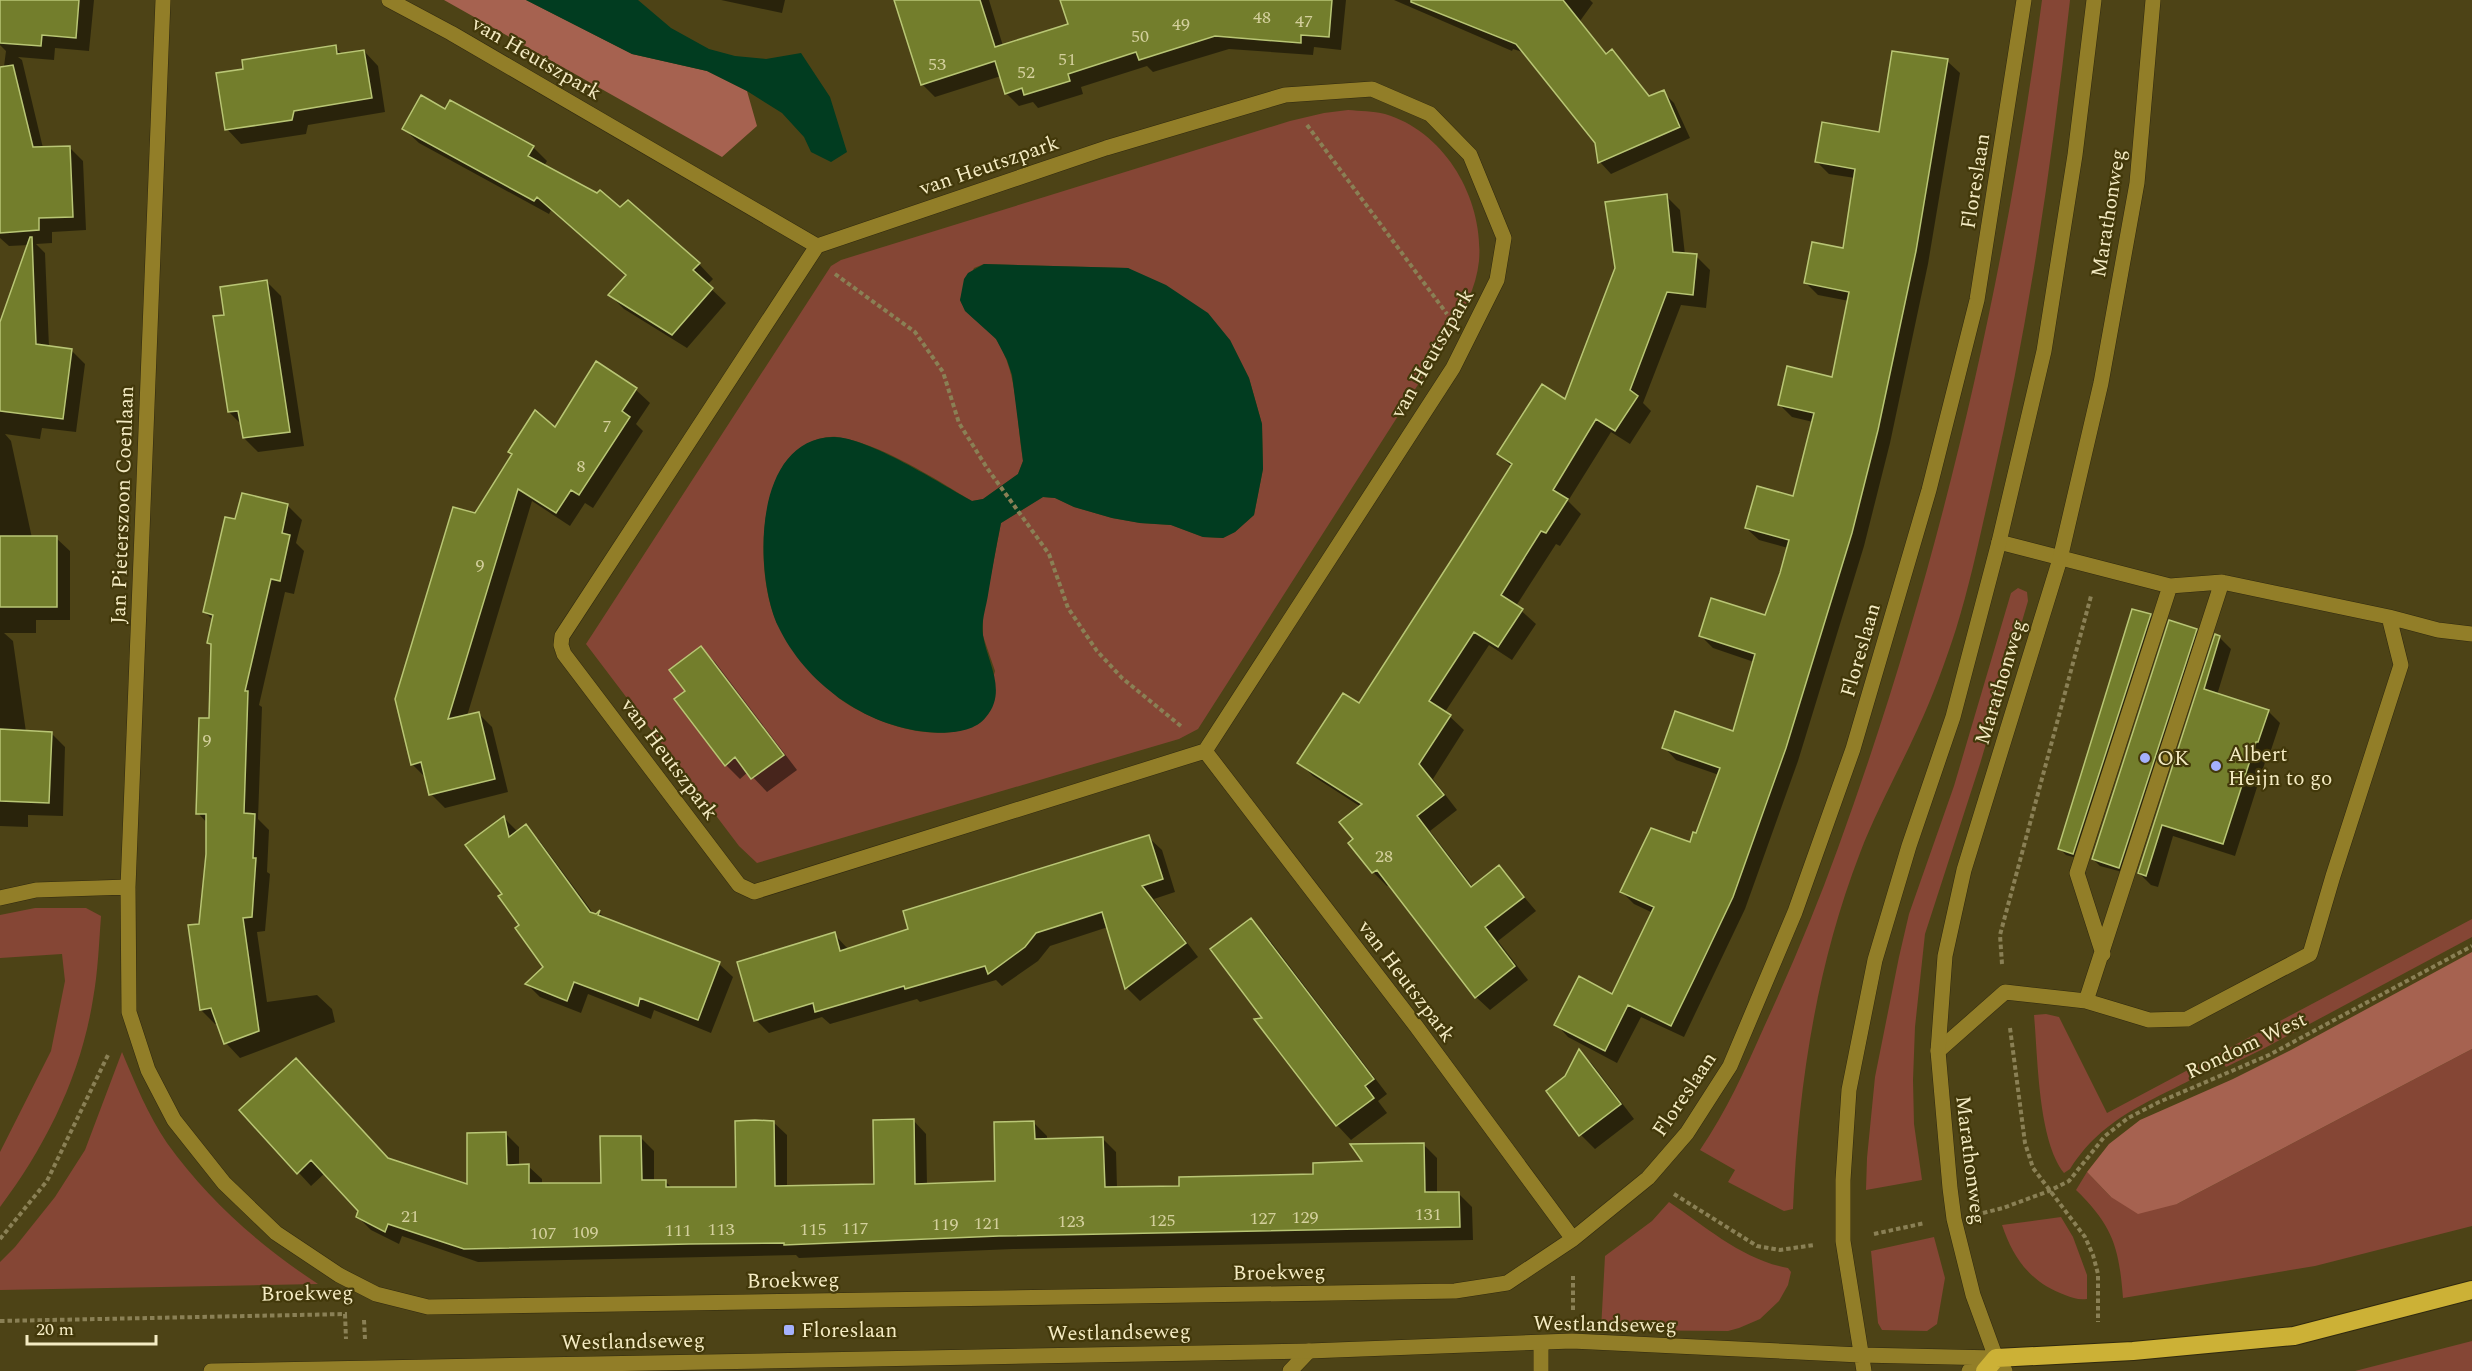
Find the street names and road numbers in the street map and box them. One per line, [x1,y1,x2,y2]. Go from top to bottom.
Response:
street label: van Heutszpark [465,8,608,109]
street label: van Heutszpark [914,127,1064,205]
street label: Floreslaan [1953,131,1999,231]
street label: Marathonweg [2083,147,2135,280]
street label: van Heutszpark [1382,282,1483,425]
street label: Jan Pieterszoon Coenlaan [103,385,143,625]
street label: Floreslaan [1832,599,1890,701]
street label: Marathonweg [1967,616,2035,749]
street label: van Heutszpark [612,691,726,828]
street label: van Heutszpark [1349,913,1463,1050]
street label: Rondom West [2181,1004,2312,1088]
street label: Floreslaan [1645,1046,1725,1144]
street label: Marathonweg [1946,1094,1994,1226]
street label: Broekweg [1232,1256,1326,1290]
street label: Broekweg [746,1264,840,1298]
street label: Broekweg [260,1277,354,1311]
street label: Westlandseweg [1533,1308,1677,1342]
street label: Westlandseweg [1047,1316,1191,1350]
street label: Westlandseweg [561,1325,705,1359]

